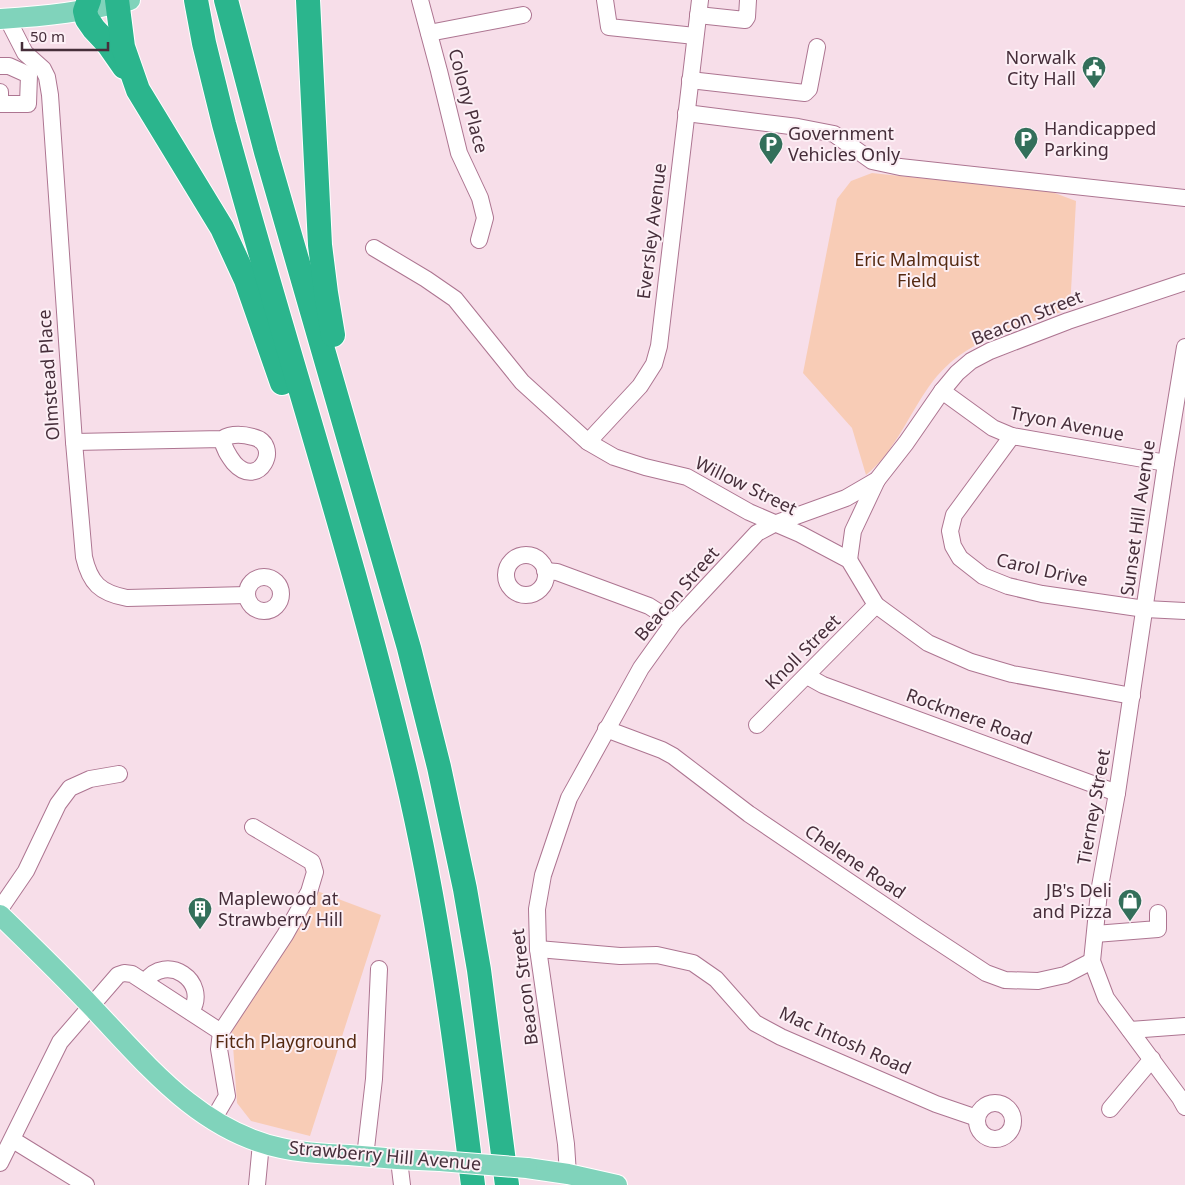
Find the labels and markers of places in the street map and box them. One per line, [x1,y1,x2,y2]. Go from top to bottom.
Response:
place label: Norwalk City Hall [1005,45,1076,90]
public building icon: Norwalk City Hall [1081,55,1107,89]
place label: Handicapped Parking [1044,116,1156,161]
place label: Government Vehicles Only [788,121,901,166]
parking icon: Handicapped Parking [1013,126,1039,160]
parking icon: Government Vehicles Only [758,131,784,165]
place label: JB's Deli and Pizza [1032,878,1112,923]
place label: Maplewood at Strawberry Hill [218,886,343,931]
shop icon: JB's Deli and Pizza [1117,888,1143,922]
building icon: Maplewood at Strawberry Hill [187,896,213,930]

